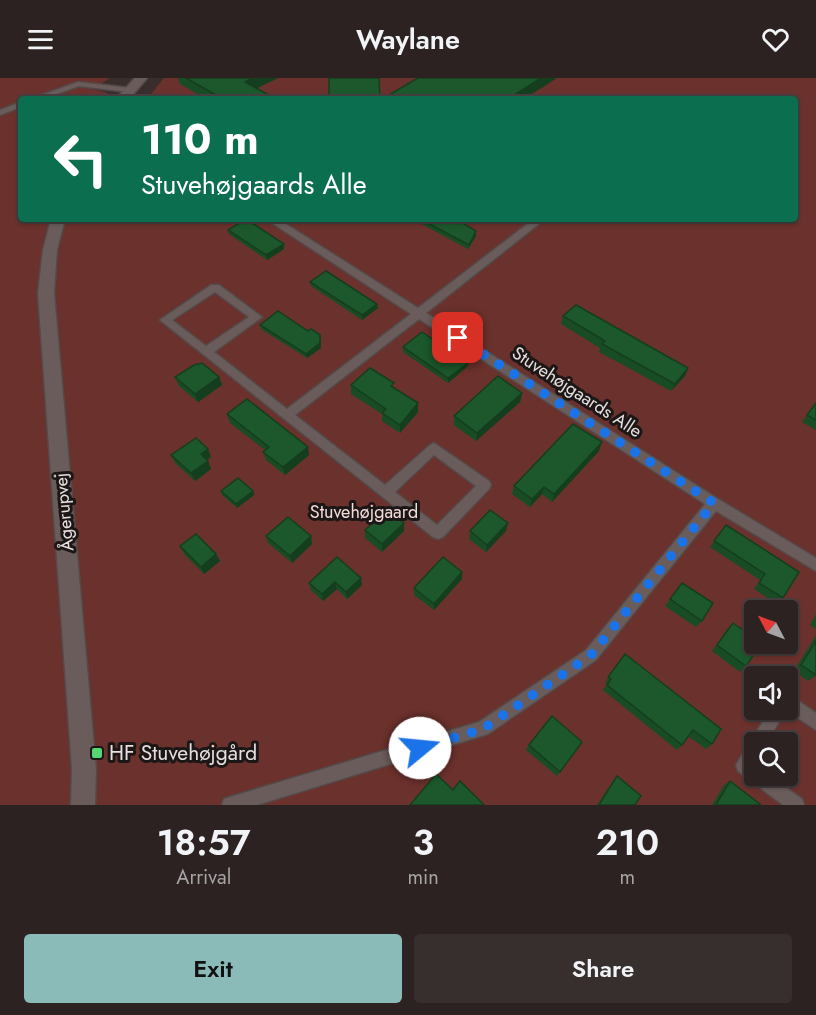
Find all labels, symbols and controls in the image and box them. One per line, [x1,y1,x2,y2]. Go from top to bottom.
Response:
text: Waylane [356,20,460,59]
icon: menu [24,23,57,56]
icon: heart [759,23,792,56]
text: 110 m [141,109,259,170]
icon: left [42,120,120,198]
text: Stuvehøjgaards Alle [141,165,367,204]
pin [432,312,483,363]
icon: arrive [441,321,474,354]
street label: Stuvehøjgaards Alle [507,340,647,444]
street label: Ågerupvej [48,472,80,552]
park label: Stuvehøjgaard [310,499,418,525]
north arrow [744,600,798,654]
map controls [744,600,798,786]
button: sound [744,666,798,720]
position arrow [388,716,452,780]
button: search [744,732,798,786]
place label: HF Stuvehøjgård [109,738,257,768]
marker: HF Stuvehøjgård [90,746,104,760]
text: 18:57 [157,816,251,868]
text: 3 [412,816,434,868]
text: 210 [596,816,659,868]
text: Arrival [176,863,231,892]
text: min [408,863,439,892]
text: m [620,863,635,892]
button: Exit [24,934,402,1003]
button: Share [414,934,792,1003]

